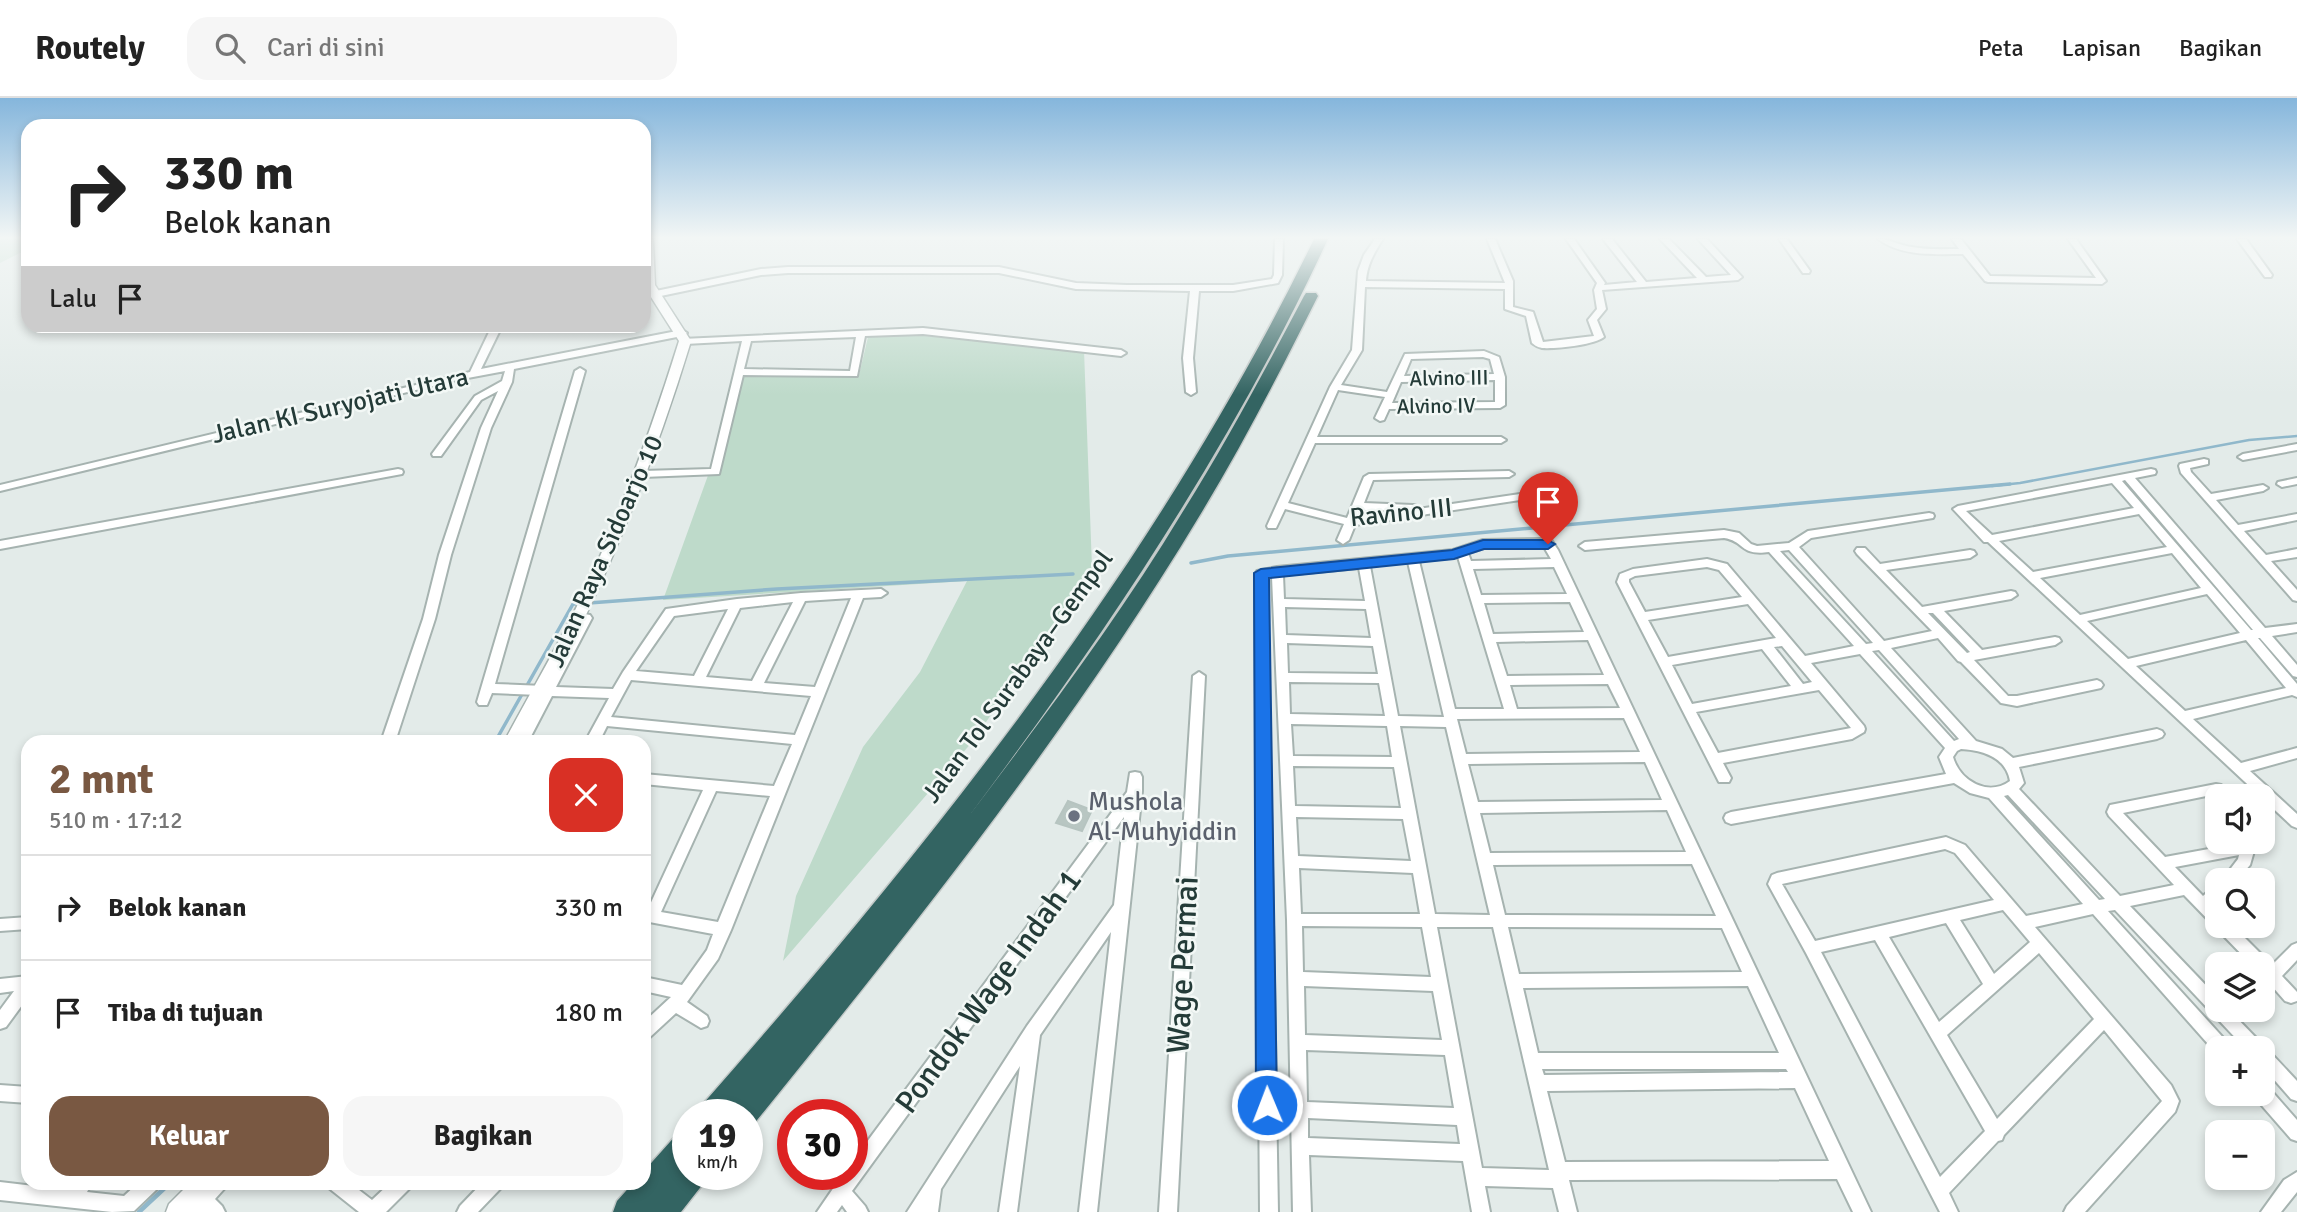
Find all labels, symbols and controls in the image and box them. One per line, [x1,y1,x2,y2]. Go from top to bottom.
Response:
search box [187,17,677,80]
text: Routely [35,28,145,69]
icon: search [211,29,249,67]
text: Cari di sini [267,32,385,64]
text: Peta [1978,33,2024,63]
text: Lapisan [2062,33,2141,63]
text: Bagikan [2179,33,2262,63]
text: 330 m [164,143,294,203]
icon: right [49,147,140,238]
text: Belok kanan [164,203,332,242]
icon: arrive [111,280,149,318]
text: Lalu [49,283,97,315]
street label: Jalan KI Suryojati Utara [209,361,472,451]
street label: Alvino III [1409,364,1489,392]
street label: Alvino IV [1396,392,1476,420]
street label: Jalan Raya Sidoarjo 10 [539,430,670,672]
pin [1518,472,1578,544]
icon: arrive [1529,483,1567,521]
street label: Ravino III [1348,492,1454,534]
street label: Jalan Tol Surabaya–Gempol [915,544,1120,809]
text: 2 mnt [49,754,154,805]
button: close [549,758,623,832]
map controls [2205,784,2275,1190]
button: sound [2205,784,2275,854]
place label: Mushola Al-Muhyiddin [1088,786,1237,848]
text: 510 m · 17:12 [49,806,183,835]
marker: Mushola Al-Muhyiddin [1066,808,1082,824]
street label: Pondok Wage Indah 1 [887,862,1090,1121]
button: search [2205,868,2275,938]
street label: Wage Permai [1158,875,1207,1055]
icon: right [49,889,87,927]
text: Belok kanan [108,892,246,924]
text: 330 m [554,892,623,924]
button: layers [2205,952,2275,1022]
icon: arrive [49,994,87,1032]
text: Tiba di tujuan [108,997,263,1029]
text: 180 m [554,997,623,1029]
button: + [2205,1036,2275,1106]
position arrow [1230,1068,1304,1142]
button: Keluar [49,1096,329,1176]
button: Bagikan [343,1096,623,1176]
speed limit sign: 30 [777,1099,868,1190]
text: 19 [699,1114,736,1157]
button: − [2205,1120,2275,1190]
text: km/h [697,1151,738,1173]

